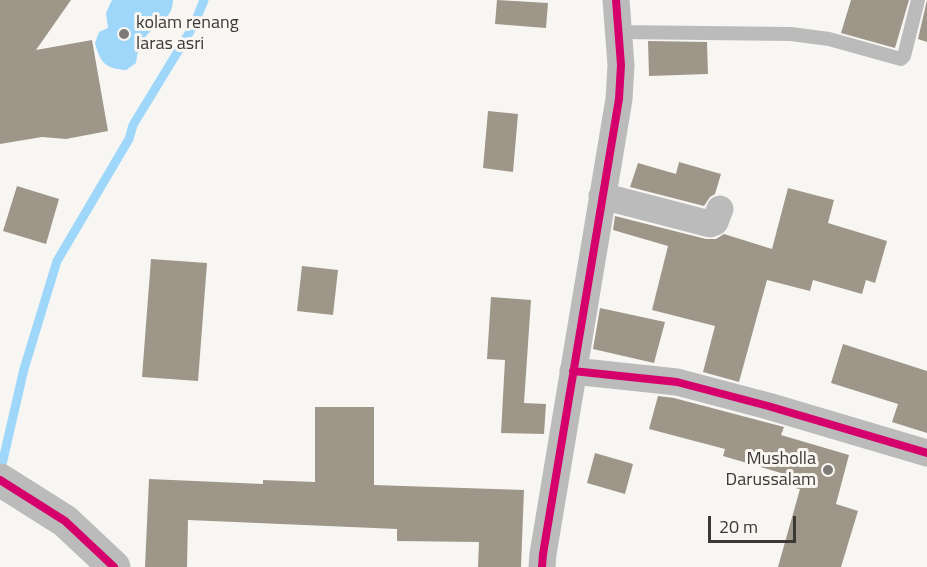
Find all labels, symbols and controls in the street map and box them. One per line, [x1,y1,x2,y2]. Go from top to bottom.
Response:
place label: kolam renang laras asri [136,13,239,56]
marker: kolam renang laras asri [117,27,131,41]
place label: Musholla Darussalam [726,449,816,492]
marker: Musholla Darussalam [821,463,835,477]
scale bar [711,504,800,542]
text: 20 m [719,513,758,540]

